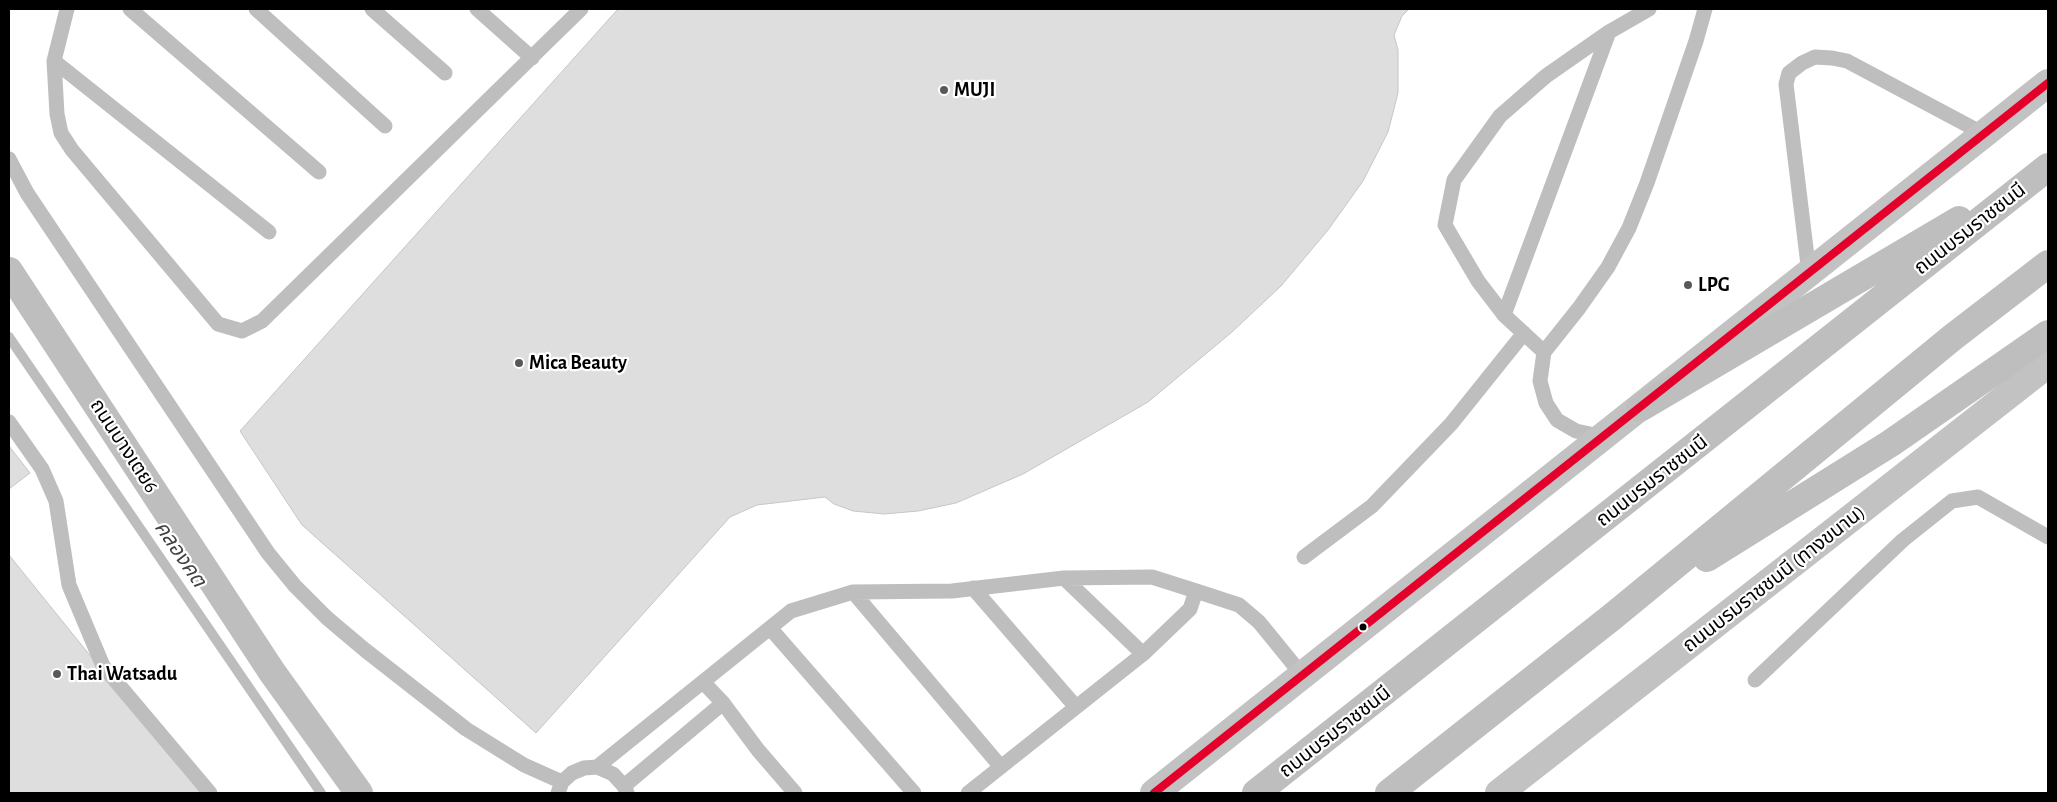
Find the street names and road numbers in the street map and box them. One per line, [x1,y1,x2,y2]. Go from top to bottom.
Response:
street label: ถนนบรมราชชนนี [1909,178,2031,280]
street label: ถนนบางเตย6 [85,395,163,497]
street label: ถนนบรมราชชนนี [1591,430,1713,532]
street label: ถนนบรมราชชนนี (ทางขนาน) [1678,500,1870,658]
street label: ถนนบรมราชชนนี [1274,681,1396,783]

